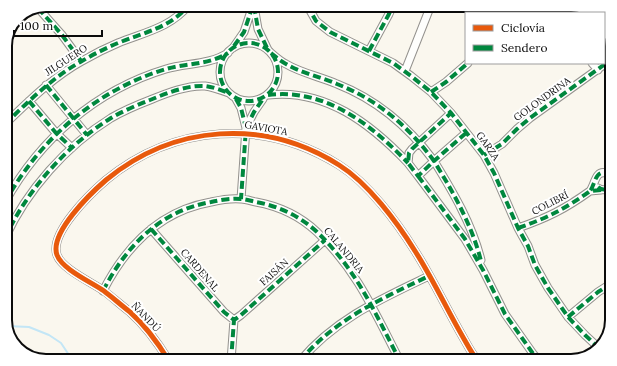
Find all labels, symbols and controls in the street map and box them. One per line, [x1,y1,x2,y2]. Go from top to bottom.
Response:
scale bar [14,12,102,38]
legend [465,12,605,64]
text: 100 m [20,18,53,33]
text: Ciclovía [501,20,545,35]
text: Sendero [501,40,547,55]
street label: JILGUERO [41,41,90,79]
street label: GOLONDRINA [511,74,574,124]
street label: GAVIOTA [243,118,289,138]
street label: GARZA [473,129,503,164]
street label: COLIBRÍ [529,188,571,218]
street label: CALANDRIA [321,224,368,276]
street label: CARDENAL [178,246,222,294]
street label: FAISÁN [257,255,291,288]
street label: ÑANDÚ [129,299,164,335]

